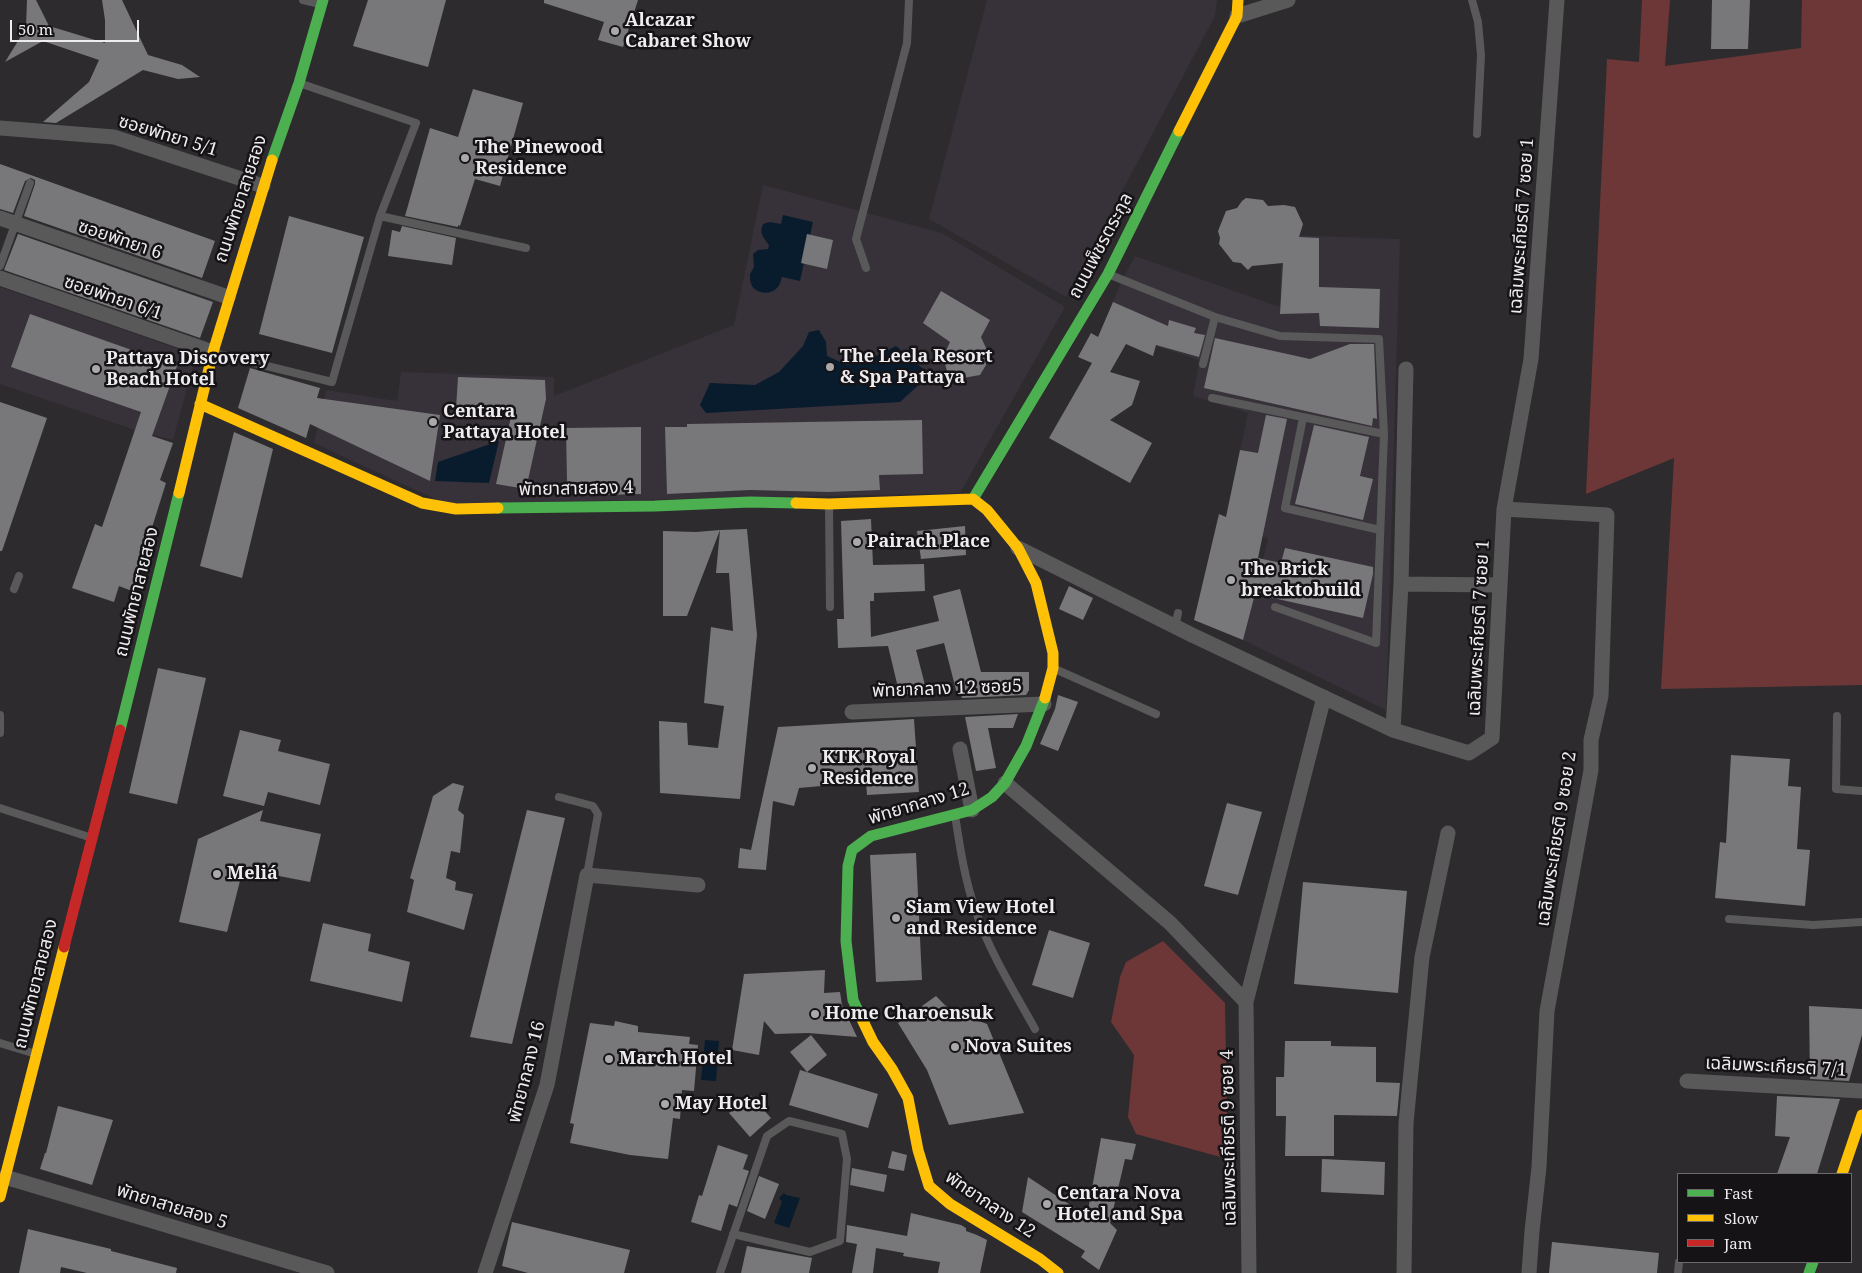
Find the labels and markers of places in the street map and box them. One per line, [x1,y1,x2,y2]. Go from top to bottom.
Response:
place label: Alcazar Cabaret Show [625,10,751,52]
marker: Alcazar Cabaret Show [609,25,621,37]
place label: The Pinewood Residence [475,137,603,180]
marker: The Pinewood Residence [459,152,471,164]
place label: The Leela Resort & Spa Pattaya [840,346,992,388]
place label: Pattaya Discovery Beach Hotel [106,348,270,390]
marker: The Leela Resort & Spa Pattaya [824,361,836,373]
marker: Pattaya Discovery Beach Hotel [90,363,102,375]
place label: Centara Pattaya Hotel [443,401,566,444]
marker: Centara Pattaya Hotel [427,416,439,428]
place label: Pairach Place [867,531,990,553]
marker: Pairach Place [851,536,863,548]
place label: The Brick breaktobuild [1241,559,1361,602]
marker: The Brick breaktobuild [1225,574,1237,586]
place label: KTK Royal Residence [822,747,916,790]
marker: KTK Royal Residence [806,762,818,774]
place label: Meliá [227,863,278,885]
marker: Meliá [211,868,223,880]
place label: Siam View Hotel and Residence [906,897,1055,940]
marker: Siam View Hotel and Residence [890,912,902,924]
place label: Home Charoensuk [825,1003,993,1025]
marker: Home Charoensuk [809,1008,821,1020]
place label: Nova Suites [965,1036,1072,1058]
marker: Nova Suites [949,1041,961,1053]
place label: March Hotel [619,1048,732,1070]
marker: March Hotel [603,1053,615,1065]
place label: May Hotel [675,1093,767,1115]
marker: May Hotel [659,1098,671,1110]
place label: Centara Nova Hotel and Spa [1057,1183,1183,1226]
marker: Centara Nova Hotel and Spa [1041,1198,1053,1210]

